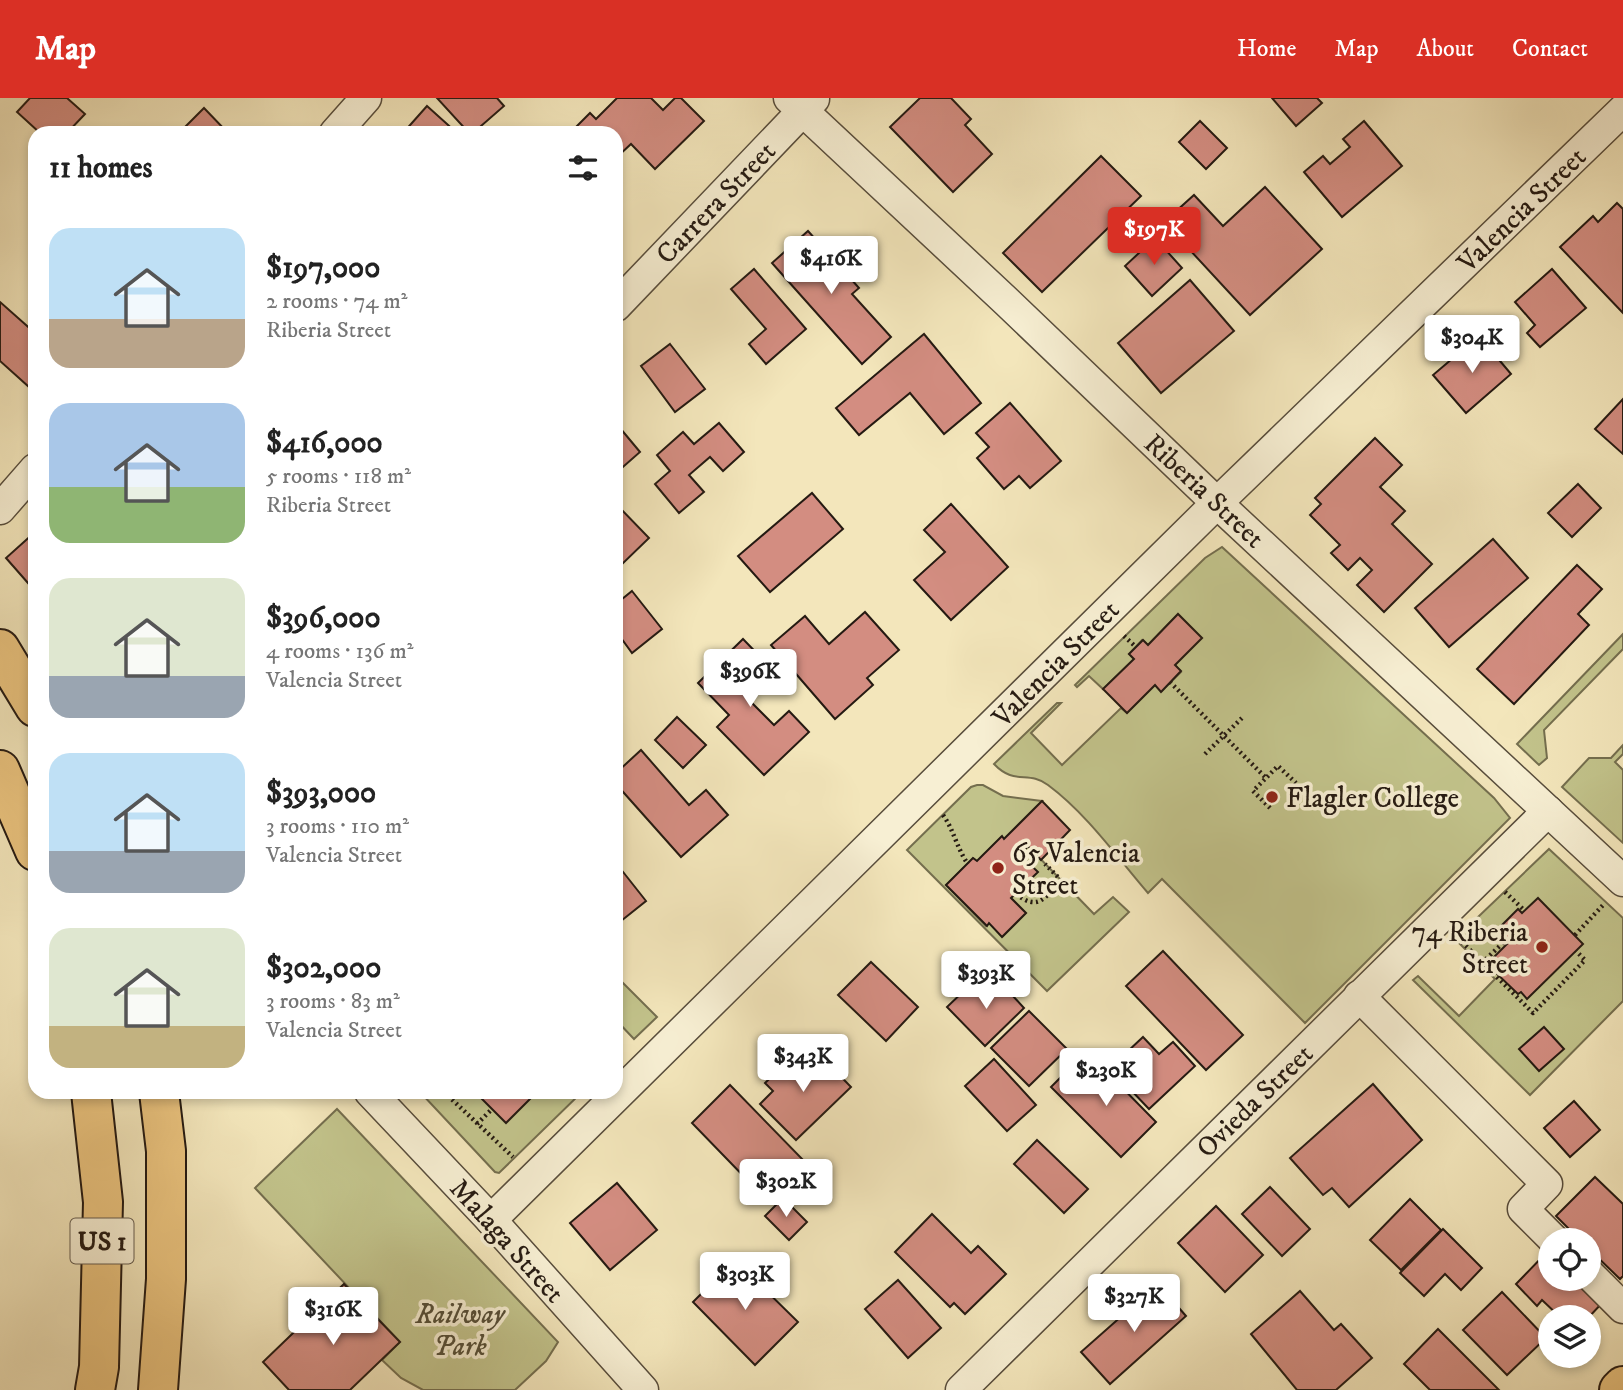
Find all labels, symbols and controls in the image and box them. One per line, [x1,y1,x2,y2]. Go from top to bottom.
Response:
text: Map [35,29,96,70]
text: Home [1237,34,1296,64]
text: Map [1334,34,1379,64]
text: About [1417,34,1474,64]
text: Contact [1512,34,1588,64]
street label: Carrera Street [649,134,783,272]
street label: Valencia Street [1450,140,1594,281]
icon: filters [564,149,602,187]
text: 11 homes [49,150,153,187]
pin: $197K [1105,208,1203,267]
text: $197K [1124,215,1184,244]
pin: $416K [782,236,880,296]
text: $416K [800,244,862,273]
text: $197,000 [266,250,380,287]
icon: home [105,256,189,340]
text: 2 rooms · 74 m² [266,287,407,316]
text: Riberia Street [266,316,391,345]
pin: $304K [1423,316,1521,375]
text: $304K [1441,323,1503,352]
text: $416,000 [266,425,383,462]
street label: Riberia Street [1136,426,1272,556]
icon: home [105,431,189,515]
text: 5 rooms · 118 m² [266,462,411,491]
text: Riberia Street [266,491,391,520]
street label: Valencia Street [984,593,1127,736]
text: $396,000 [266,600,381,637]
icon: home [105,606,189,690]
text: 4 rooms · 136 m² [266,637,413,666]
pin: $396K [701,650,799,709]
text: $396K [720,657,780,686]
text: Valencia Street [266,666,402,695]
text: $393,000 [266,775,376,812]
icon: home [105,781,189,865]
place label: Flagler College [1286,781,1459,816]
marker: Flagler College [1264,789,1280,805]
text: 3 rooms · 110 m² [266,812,409,841]
place label: 65 Valencia Street [1012,836,1140,903]
text: Valencia Street [266,841,402,870]
marker: 65 Valencia Street [990,860,1006,876]
place label: 74 Riberia Street [1412,915,1528,982]
marker: 74 Riberia Street [1534,939,1550,955]
text: $302,000 [266,950,381,987]
pin: $393K [937,951,1035,1011]
icon: home [105,956,189,1040]
text: $393K [957,959,1015,988]
text: 3 rooms · 83 m² [266,987,400,1016]
text: Valencia Street [266,1016,402,1045]
pin: $343K [754,1034,852,1094]
street label: Ovieda Street [1189,1037,1321,1165]
text: $343K [773,1042,833,1071]
pin: $230K [1057,1048,1155,1108]
text: $230K [1076,1056,1136,1085]
pin: $302K [737,1160,835,1219]
text: $302K [756,1167,816,1196]
street label: Malaga Street [442,1171,572,1311]
road number: US 1 [70,1218,134,1264]
map controls [1538,1228,1601,1368]
button: locate [1538,1228,1601,1291]
pin: $303K [696,1252,794,1312]
text: $303K [716,1260,774,1289]
pin: $327K [1085,1274,1183,1334]
text: $327K [1104,1282,1164,1311]
pin: $316K [284,1288,382,1347]
text: $316K [304,1295,362,1324]
park label: Railway Park [414,1297,507,1364]
button: layers [1538,1305,1601,1368]

